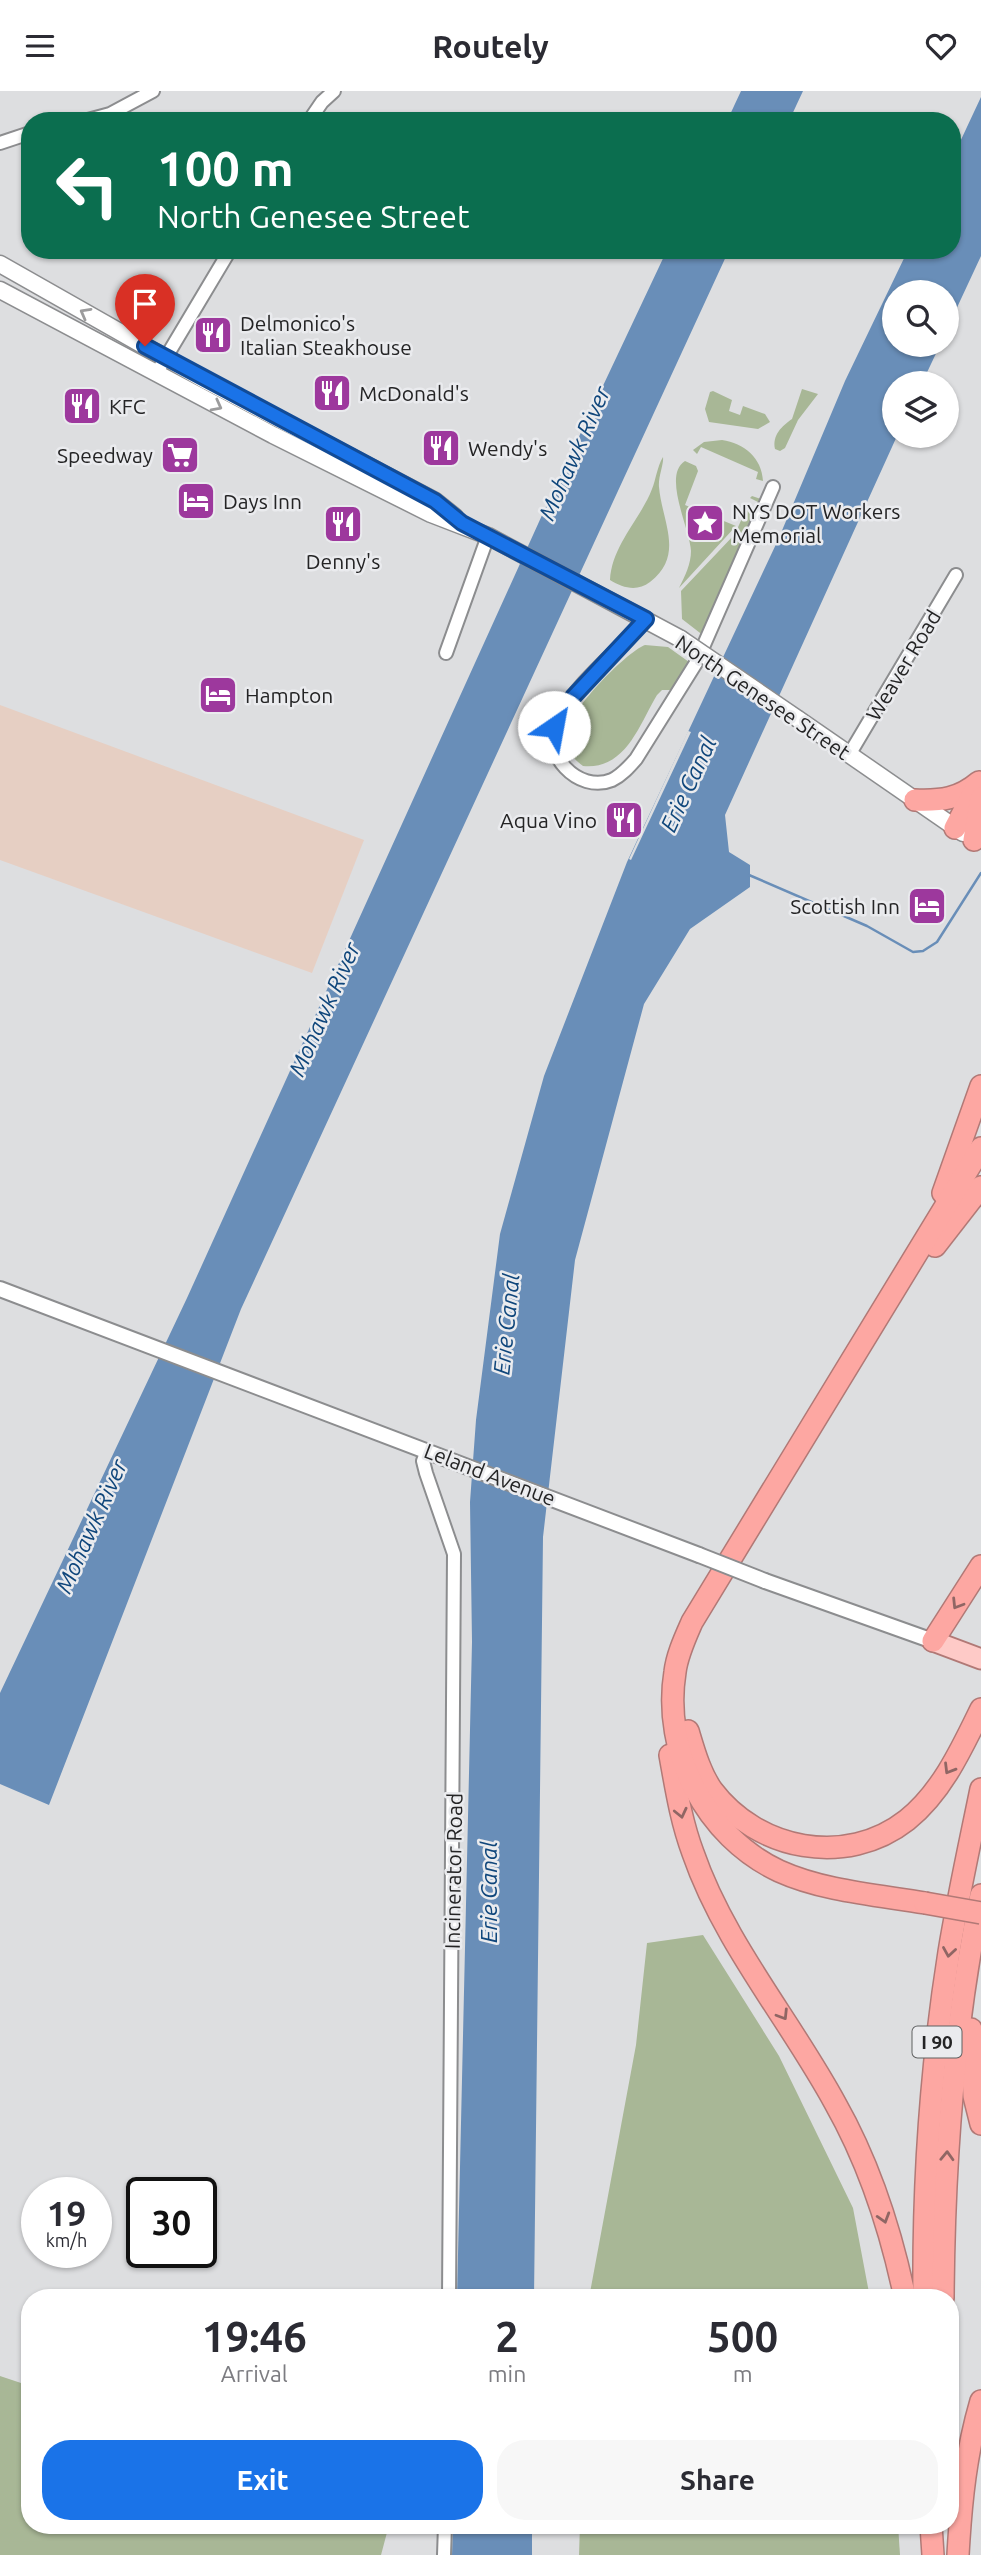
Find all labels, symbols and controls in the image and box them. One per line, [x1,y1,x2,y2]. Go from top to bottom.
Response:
icon: menu [21,27,59,65]
icon: heart [922,27,960,65]
text: Routely [432,28,549,64]
icon: left [42,140,133,231]
text: 100 m [157,140,294,195]
text: North Genesee Street [157,198,470,234]
pin [115,274,175,346]
map controls [882,280,959,448]
button: search [882,280,959,357]
icon: arrive [126,285,164,323]
one-way arrow [79,308,92,321]
place label: Delmonico's Italian Steakhouse [240,311,412,359]
restaurant icon: Delmonico's Italian Steakhouse [192,314,234,356]
button: layers [882,371,959,448]
restaurant icon: McDonald's [311,372,353,414]
place label: McDonald's [359,381,469,405]
water label: Mohawk River [533,381,615,524]
restaurant icon: KFC [61,385,103,427]
place label: KFC [109,394,146,418]
one-way arrow [210,397,222,411]
restaurant icon: Wendy's [420,427,462,469]
supermarket icon: Speedway [159,434,201,476]
place label: Wendy's [468,436,547,460]
place label: Speedway [57,443,153,467]
hotel icon: Days Inn [175,480,217,522]
place label: Days Inn [223,489,302,513]
place label: NYS DOT Workers Memorial [732,499,900,547]
place icon: NYS DOT Workers Memorial [684,502,726,544]
restaurant icon: Denny's [322,503,364,545]
place label: Denny's [306,549,380,573]
street label: Weaver Road [861,605,945,725]
street label: North Genesee Street [671,630,855,764]
hotel icon: Hampton [197,674,239,716]
place label: Hampton [245,683,333,707]
position arrow [517,690,591,764]
water label: Erie Canal [655,732,721,835]
restaurant icon: Aqua Vino [603,799,645,841]
place label: Aqua Vino [500,808,597,832]
hotel icon: Scottish Inn [906,885,948,927]
place label: Scottish Inn [790,894,900,918]
water label: Mohawk River [283,937,365,1080]
water label: Erie Canal [488,1272,524,1376]
street label: Leland Avenue [421,1438,559,1510]
water label: Mohawk River [50,1454,132,1597]
one-way arrow [953,1597,966,1610]
one-way arrow [944,1762,957,1775]
street label: Incinerator Road [440,1793,466,1949]
one-way arrow [673,1807,687,1819]
water label: Erie Canal [476,1841,501,1943]
one-way arrow [942,1946,957,1958]
one-way arrow [774,2007,787,2020]
road number: I 90 [912,2027,962,2057]
one-way arrow [939,2150,954,2161]
speed limit sign: 30 [126,2177,217,2268]
text: 19 [47,2193,86,2233]
one-way arrow [875,2212,890,2224]
text: km/h [46,2230,87,2250]
text: 19:46 [202,2313,307,2360]
text: 2 [495,2313,519,2360]
text: 500 [707,2313,778,2360]
text: Arrival [221,2361,288,2386]
text: min [488,2361,526,2386]
text: m [733,2361,753,2386]
button: Exit [42,2440,483,2520]
button: Share [497,2440,938,2520]

